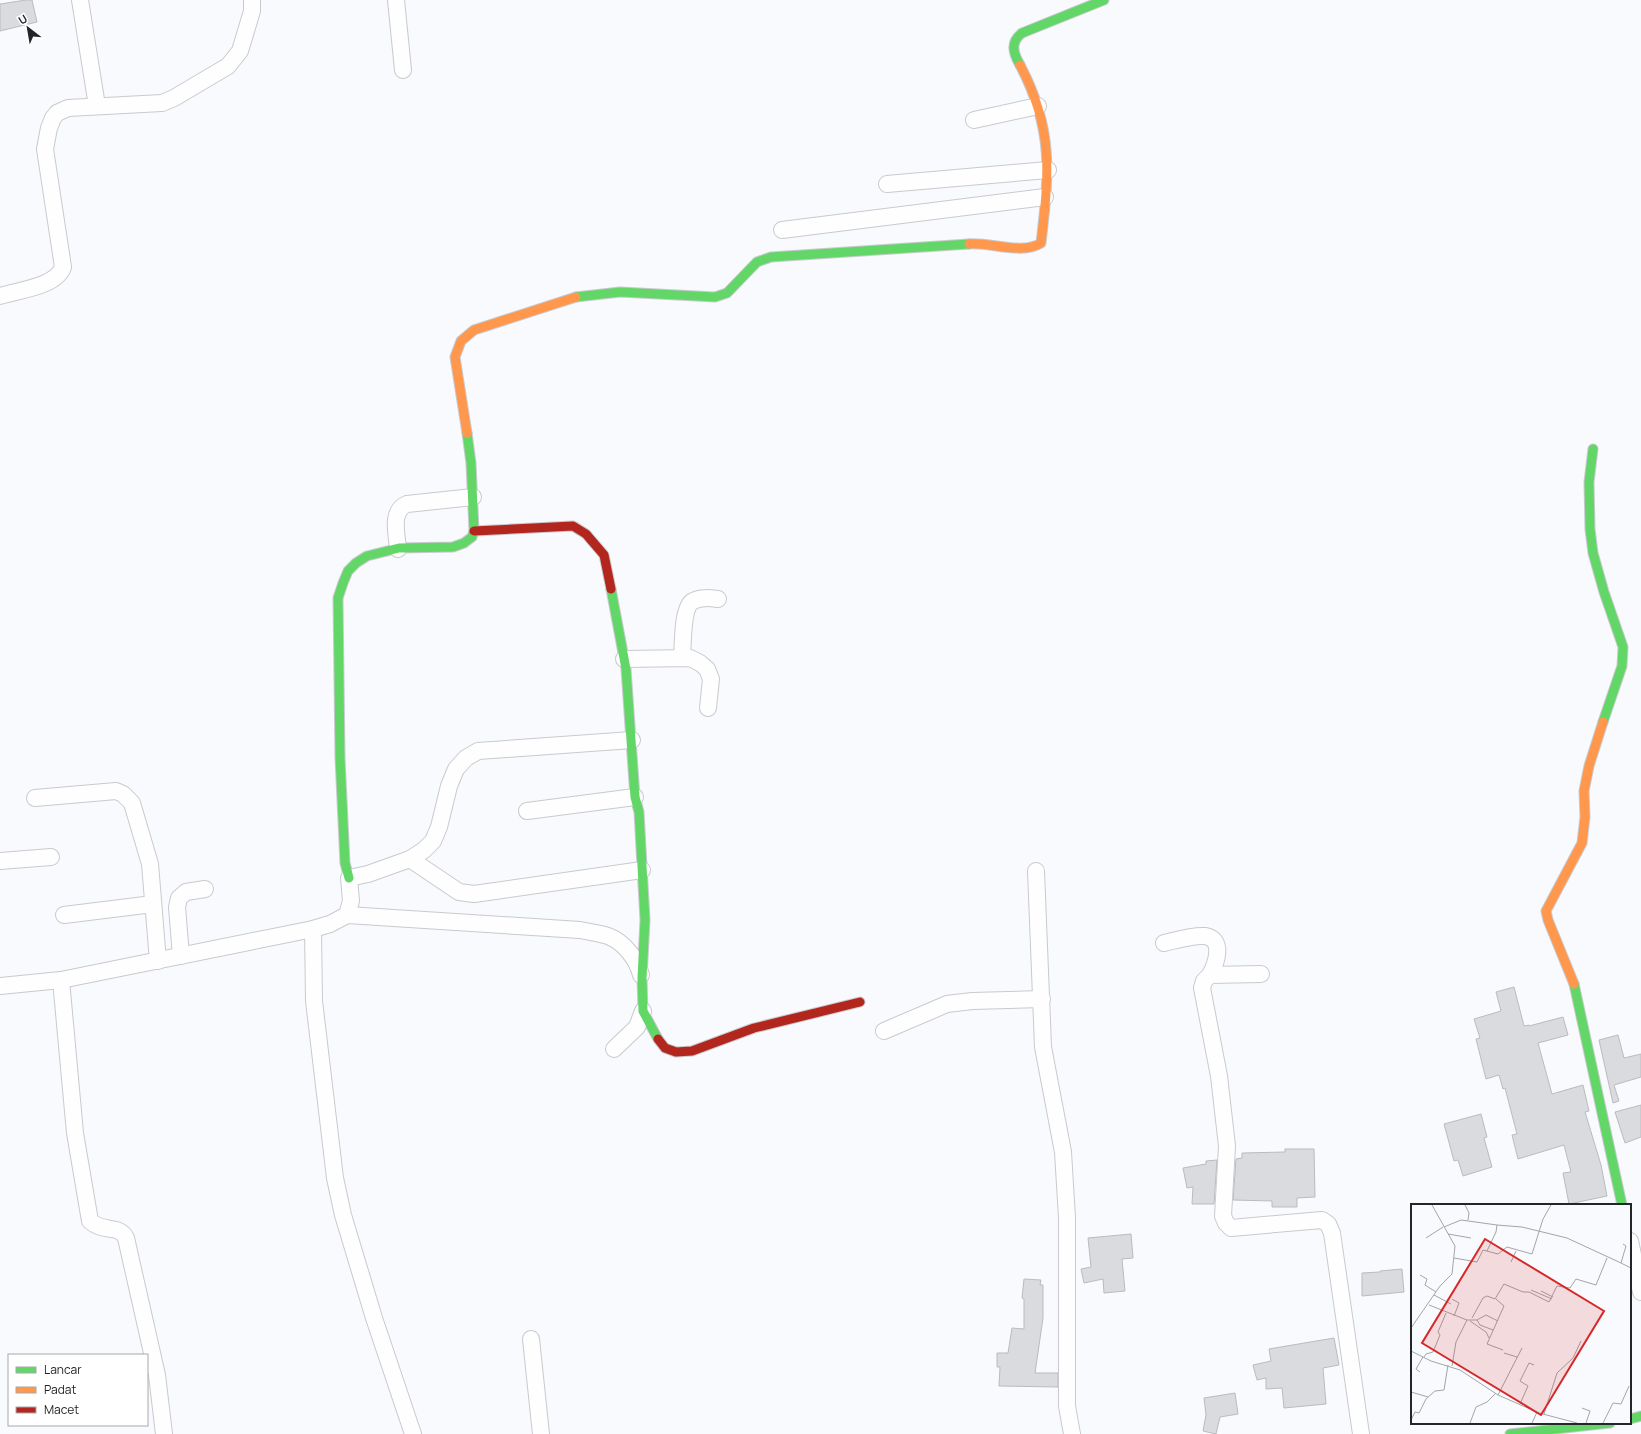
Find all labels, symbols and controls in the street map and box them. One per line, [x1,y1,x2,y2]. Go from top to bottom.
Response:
north arrow [8,8,48,48]
text: U [15,10,30,27]
inset map [1411,1204,1631,1424]
legend [8,1354,148,1426]
text: Lancar [44,1361,82,1378]
text: Padat [44,1381,76,1398]
text: Macet [44,1401,79,1418]

